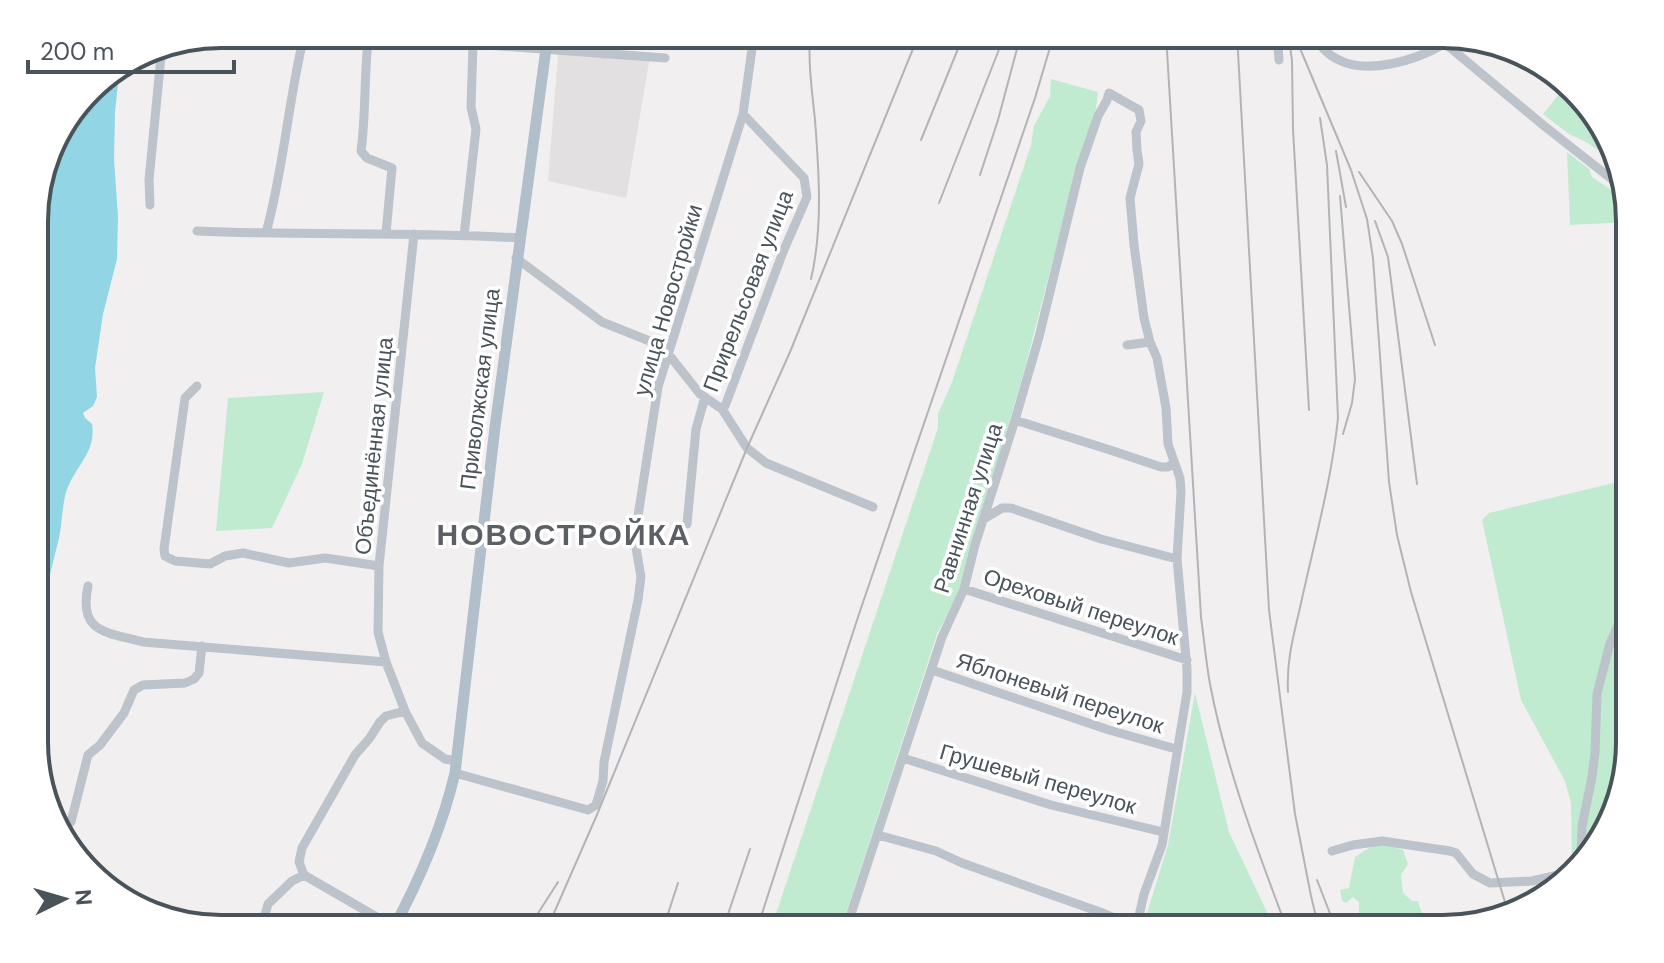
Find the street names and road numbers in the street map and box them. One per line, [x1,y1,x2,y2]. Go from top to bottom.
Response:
street label: Прирельсовая улица [696,185,800,396]
street label: улица Новостройки [627,201,709,399]
street label: Приволжская улица [453,286,507,491]
street label: Объединённая улица [348,335,400,556]
street label: Равнинная улица [927,419,1009,597]
street label: Ореховый переулок [980,562,1183,652]
street label: Яблоневый переулок [952,646,1168,740]
street label: Грушевый переулок [936,737,1140,821]

